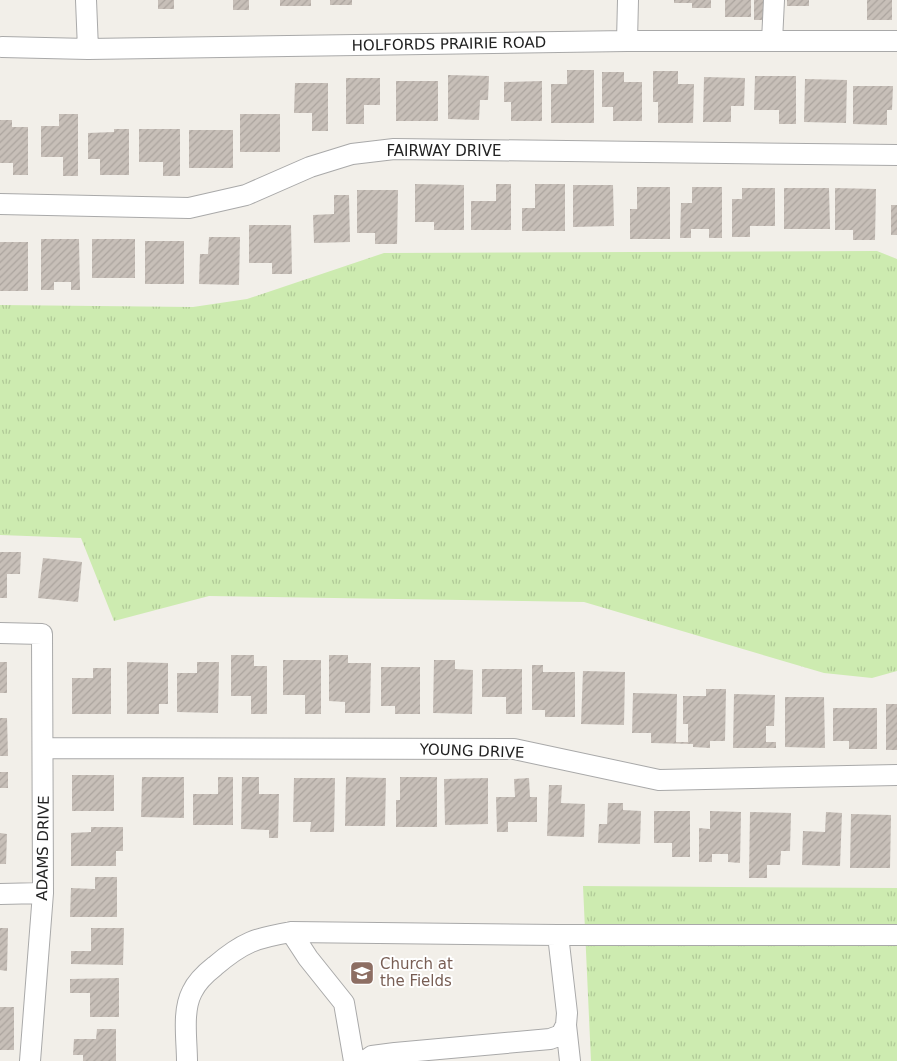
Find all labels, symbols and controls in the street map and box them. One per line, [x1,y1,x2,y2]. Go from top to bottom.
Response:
street label: HOLFORDS PRAIRIE ROAD [352,33,546,55]
street label: FAIRWAY DRIVE [387,142,501,160]
street label: YOUNG DRIVE [418,740,525,762]
street label: ADAMS DRIVE [33,795,53,901]
place label: Church at the Fields [380,955,453,990]
school or university icon: Church at the Fields [349,960,375,986]

